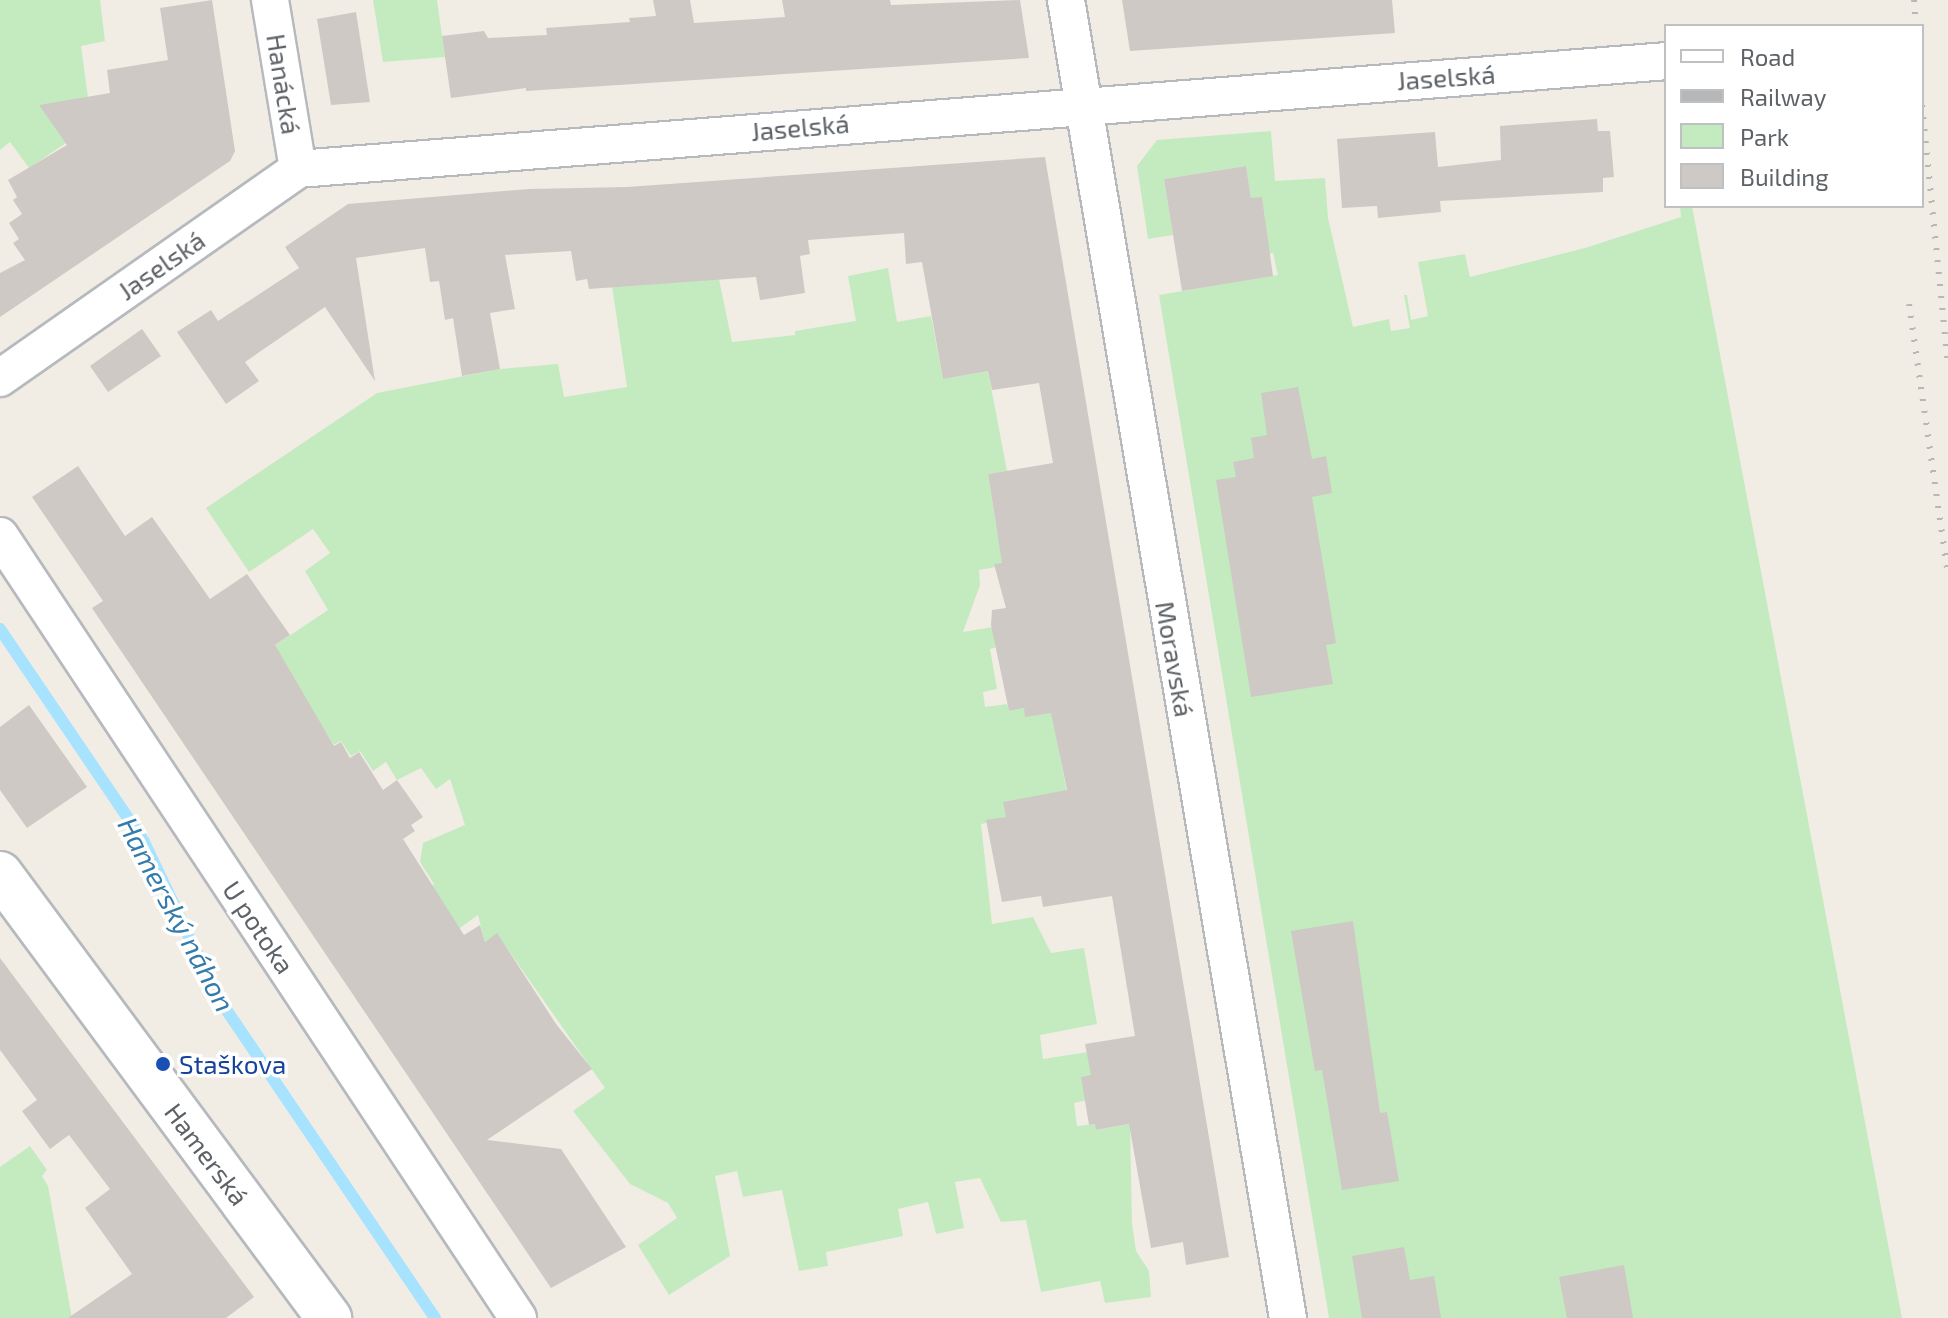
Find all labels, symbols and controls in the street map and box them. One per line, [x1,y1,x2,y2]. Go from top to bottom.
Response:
legend [1664,24,1924,208]
street label: Hanácká [261,32,307,136]
text: Road [1740,42,1795,71]
street label: Jaselská [1396,58,1496,96]
text: Railway [1740,82,1826,111]
street label: Jaselská [749,107,851,147]
text: Park [1740,122,1789,151]
text: Building [1740,162,1829,191]
street label: Jaselská [112,224,210,306]
street label: Moravská [1149,599,1201,719]
water label: Hamerský náhon [112,811,242,1017]
street label: U potoka [217,875,301,979]
place label: Staškova [179,1048,286,1080]
marker: Staškova [154,1055,172,1073]
street label: Hamerská [159,1097,255,1211]

